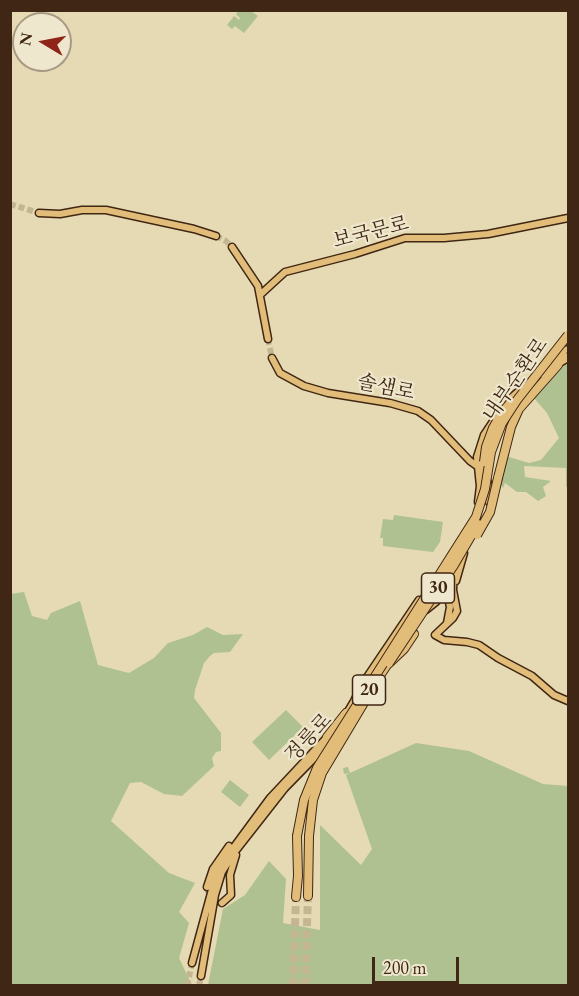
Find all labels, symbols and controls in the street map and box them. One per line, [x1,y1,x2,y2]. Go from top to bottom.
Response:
north arrow [12,12,72,72]
text: N [14,31,37,47]
street label: 보국문로 [331,212,411,254]
street label: 내부순환로 [478,334,554,426]
street label: 솔샘로 [355,370,417,406]
road number: 30 [422,573,454,603]
road number: 20 [352,675,386,705]
street label: 정릉로 [280,709,338,767]
scale bar [375,945,462,983]
text: 200 m [383,956,427,979]

